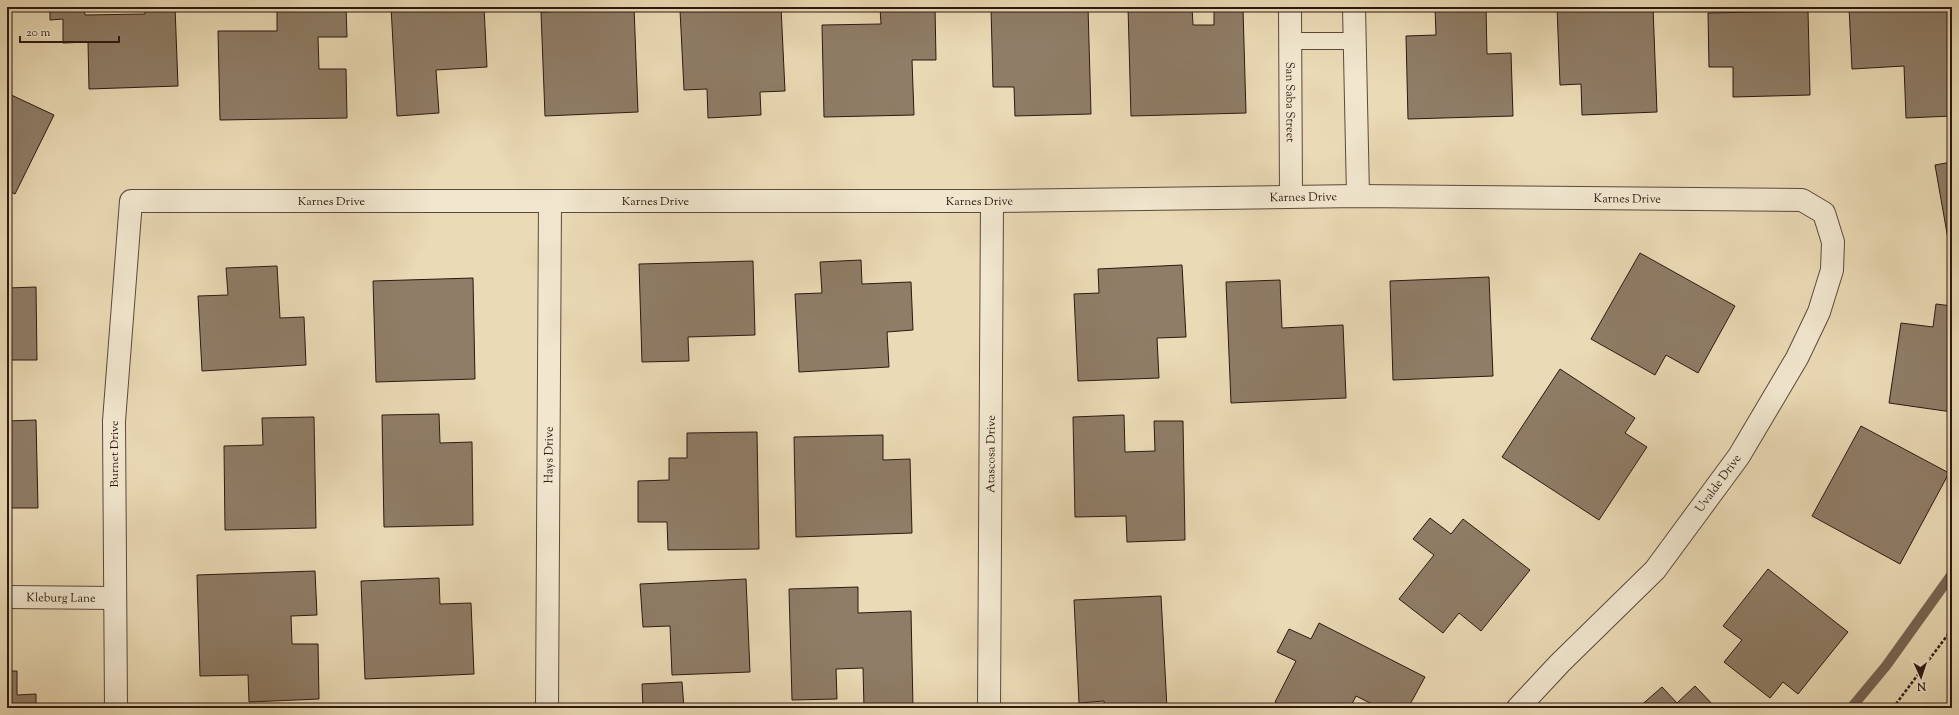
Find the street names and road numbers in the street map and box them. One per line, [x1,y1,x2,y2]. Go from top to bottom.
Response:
street label: San Saba Street [1280,62,1299,142]
street label: Karnes Drive [1270,188,1338,207]
street label: Karnes Drive [1594,190,1661,209]
street label: Karnes Drive [298,193,365,211]
street label: Karnes Drive [622,193,689,211]
street label: Karnes Drive [946,193,1014,211]
street label: Atascosa Drive [982,415,1001,493]
street label: Burnet Drive [106,420,124,488]
street label: Hays Drive [540,426,559,484]
street label: Uvalde Drive [1691,450,1746,517]
street label: Kleburg Lane [26,589,96,608]

